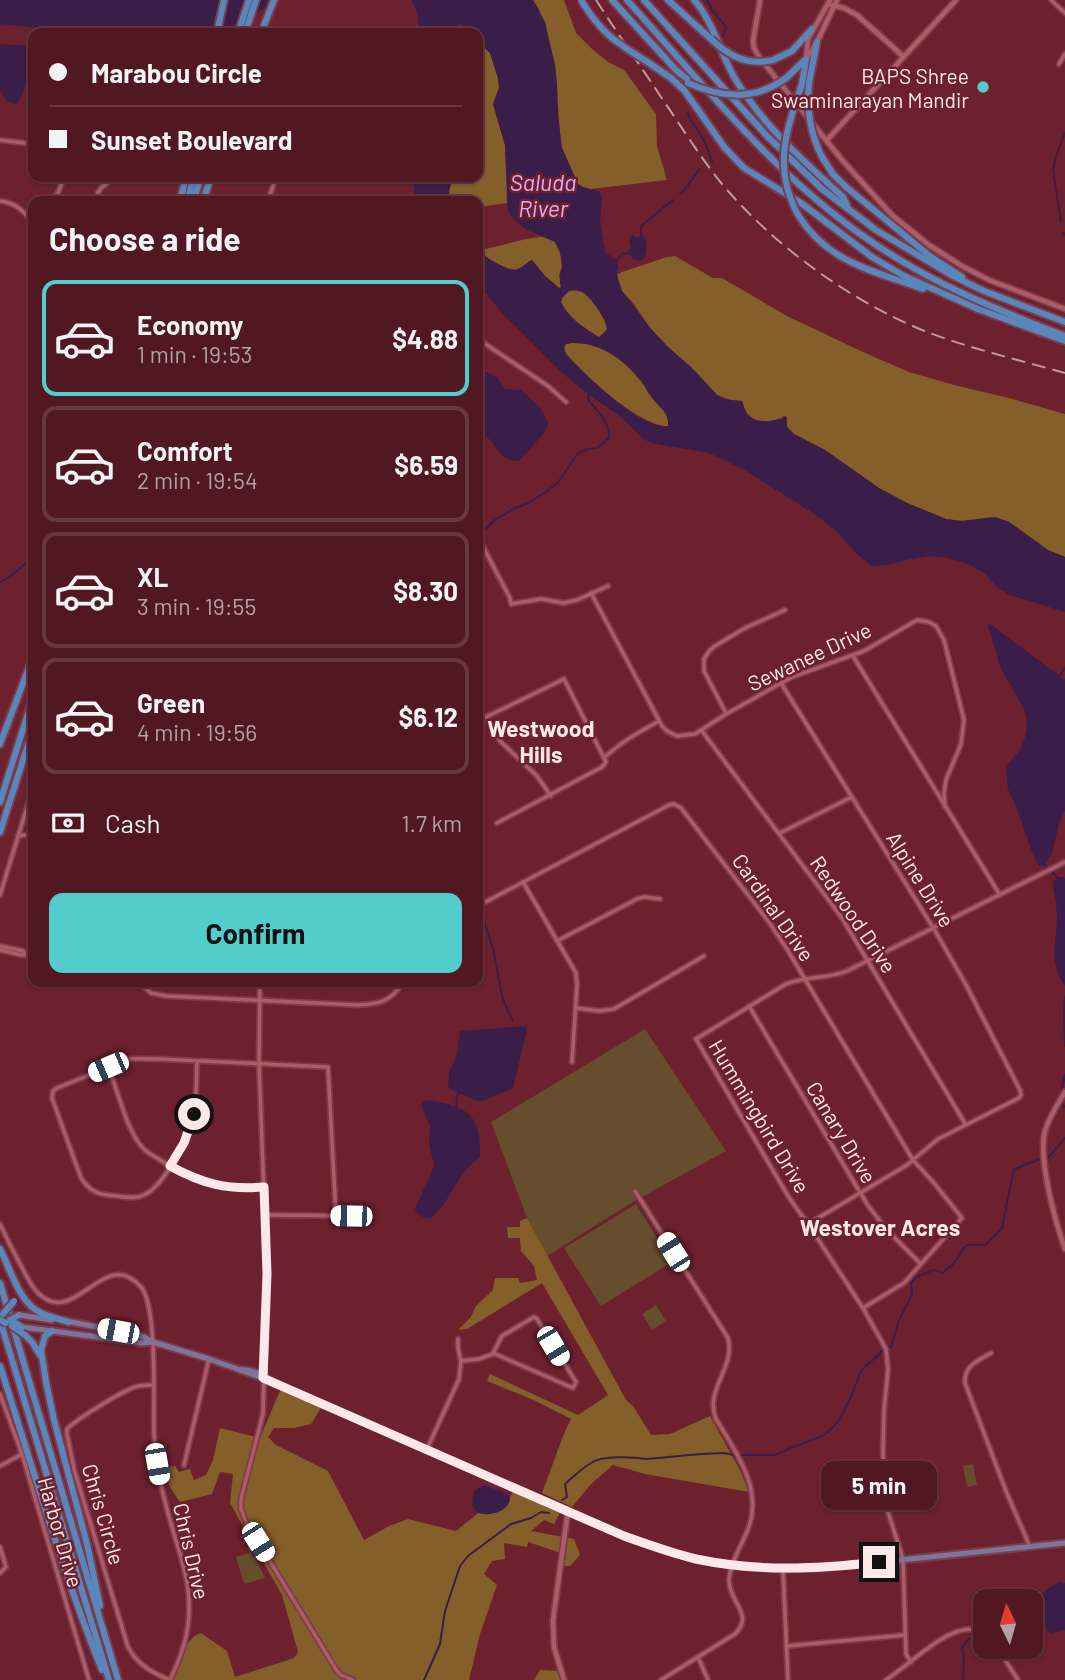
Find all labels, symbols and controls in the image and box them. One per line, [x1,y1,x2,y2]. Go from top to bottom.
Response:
text: Marabou Circle [91,57,262,88]
place label: BAPS Shree Swaminarayan Mandir [771,63,969,112]
marker: BAPS Shree Swaminarayan Mandir [975,79,991,95]
text: Sunset Boulevard [91,124,292,155]
water label: Saluda River [510,168,576,222]
text: Choose a ride [49,219,241,257]
icon: car [53,307,116,370]
text: Economy [137,309,243,340]
text: $4.88 [392,323,458,354]
text: 1 min · 19:53 [137,340,252,368]
icon: car [53,433,116,496]
text: Comfort [137,435,233,466]
text: $6.59 [394,449,458,480]
text: 2 min · 19:54 [137,466,258,494]
icon: car [53,559,116,622]
text: XL [137,561,168,592]
text: $8.30 [393,575,458,606]
text: 3 min · 19:55 [137,592,256,620]
street label: Sewanee Drive [743,616,875,696]
icon: car [53,685,116,748]
text: Green [137,687,205,718]
text: $6.12 [398,701,458,732]
district label: Westwood Hills [487,714,595,768]
text: 4 min · 19:56 [137,718,257,746]
icon: cash [49,804,87,842]
text: Cash [105,807,160,838]
text: 1.7 km [402,809,462,837]
street label: Alpine Drive [882,827,960,931]
street label: Cardinal Drive [728,848,820,966]
street label: Redwood Drive [806,851,902,977]
button: Confirm [49,893,462,973]
street label: Hummingbird Drive [704,1035,816,1197]
car [85,1049,132,1085]
street label: Canary Drive [802,1077,882,1187]
route start [178,1098,210,1130]
car [330,1205,373,1227]
district label: Westover Acres [800,1213,960,1241]
car [653,1229,694,1275]
car [96,1317,141,1345]
car [534,1323,573,1369]
car [144,1441,171,1487]
callout: 5 min [821,1460,937,1510]
street label: Chris Circle [78,1461,130,1567]
text: 5 min [852,1471,906,1499]
street label: Harbor Drive [33,1474,89,1590]
street label: Chris Drive [169,1500,215,1602]
car [238,1519,279,1565]
route end [863,1546,895,1578]
north arrow [973,1589,1043,1659]
map controls [973,1589,1043,1659]

